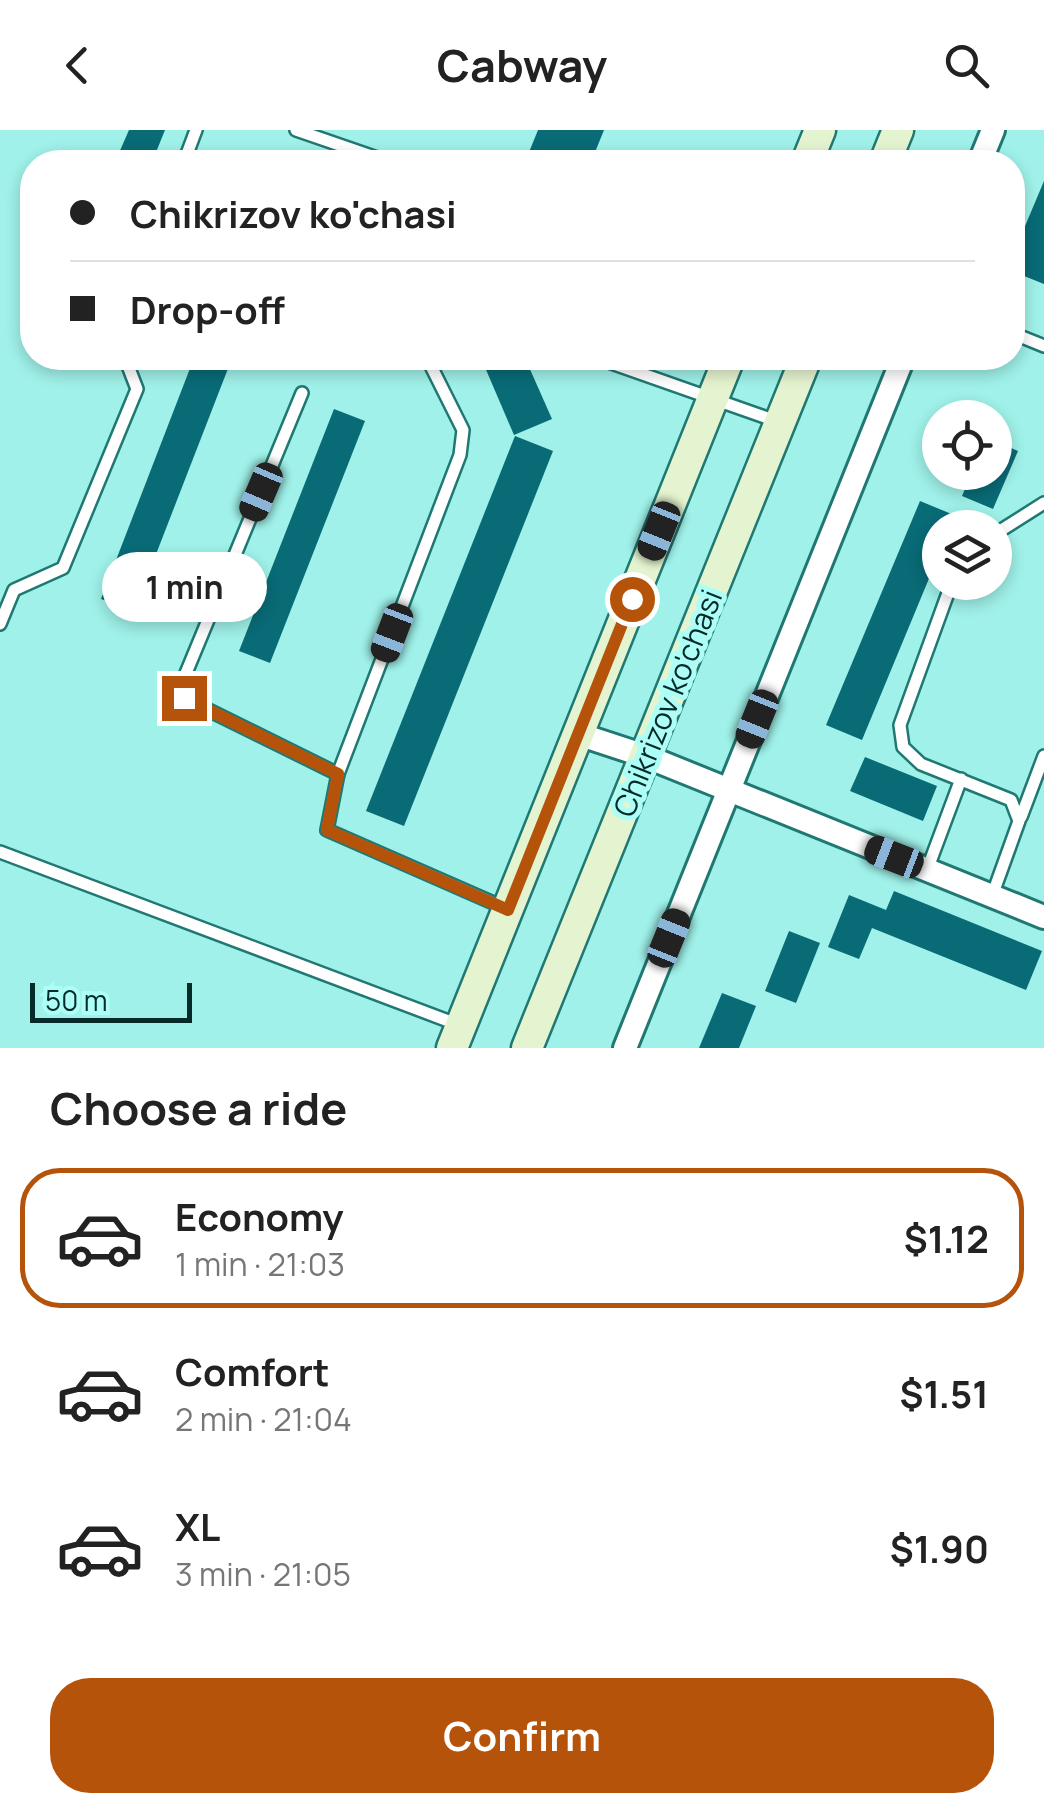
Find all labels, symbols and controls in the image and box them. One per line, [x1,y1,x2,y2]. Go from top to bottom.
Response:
text: Cabway [437,34,607,96]
icon: back [50,38,105,93]
icon: search [939,38,994,93]
text: Chikrizov ko'chasi [130,187,457,239]
text: Drop-off [130,283,285,335]
map controls [922,400,1012,600]
button: locate [922,400,1012,490]
car [235,459,287,525]
car [634,498,684,564]
button: layers [922,510,1012,600]
callout: 1 min [101,553,266,623]
text: 1 min [145,565,224,609]
route start [610,577,655,622]
street label: Chikrizov ko'chasi [603,583,731,823]
car [367,600,417,666]
route end [162,676,207,721]
car [732,686,782,752]
car [861,832,927,882]
car [644,905,694,971]
scale bar [30,978,192,1023]
text: 50 m [45,981,108,1019]
text: Choose a ride [50,1077,347,1139]
text: Economy [175,1190,344,1242]
icon: car [55,1193,145,1283]
text: $1.12 [904,1212,989,1264]
text: 1 min · 21:03 [175,1242,345,1286]
text: Comfort [175,1345,329,1397]
icon: car [55,1348,145,1438]
text: $1.51 [900,1367,989,1419]
text: 2 min · 21:04 [175,1397,352,1441]
text: XL [175,1500,220,1552]
icon: car [55,1503,145,1593]
text: $1.90 [890,1522,989,1574]
text: 3 min · 21:05 [175,1552,351,1596]
button: Confirm [50,1678,994,1793]

